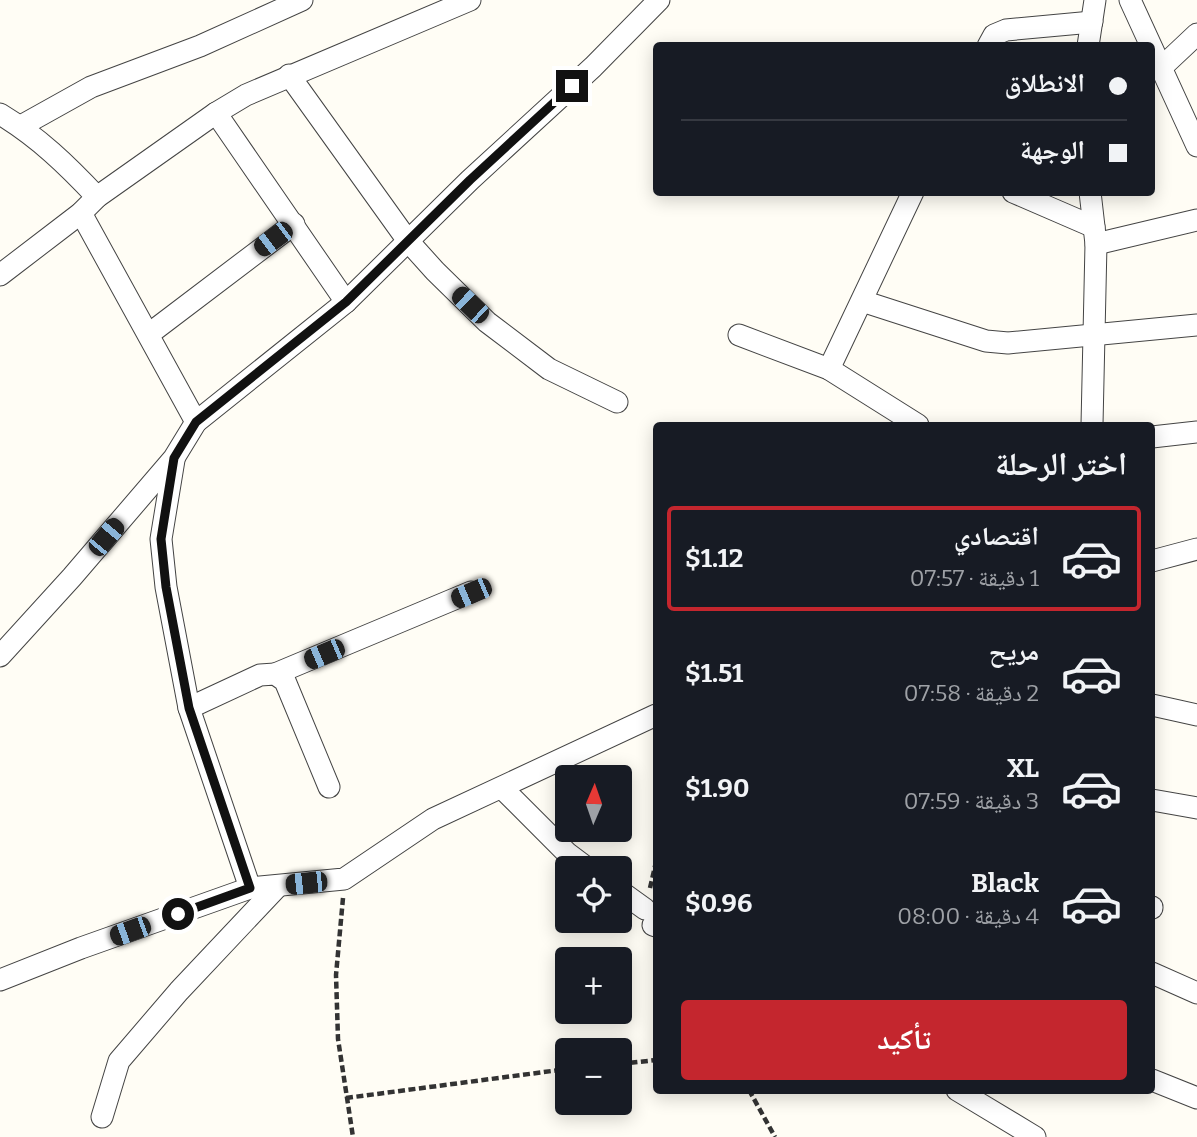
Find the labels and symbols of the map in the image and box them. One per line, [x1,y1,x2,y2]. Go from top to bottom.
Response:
route end [556,70,588,102]
car [250,218,297,260]
car [448,283,493,327]
car [85,514,128,560]
car [448,575,495,611]
car [301,636,348,672]
north arrow [555,765,632,842]
car [285,870,328,896]
route start [162,898,194,930]
car [107,914,154,948]

